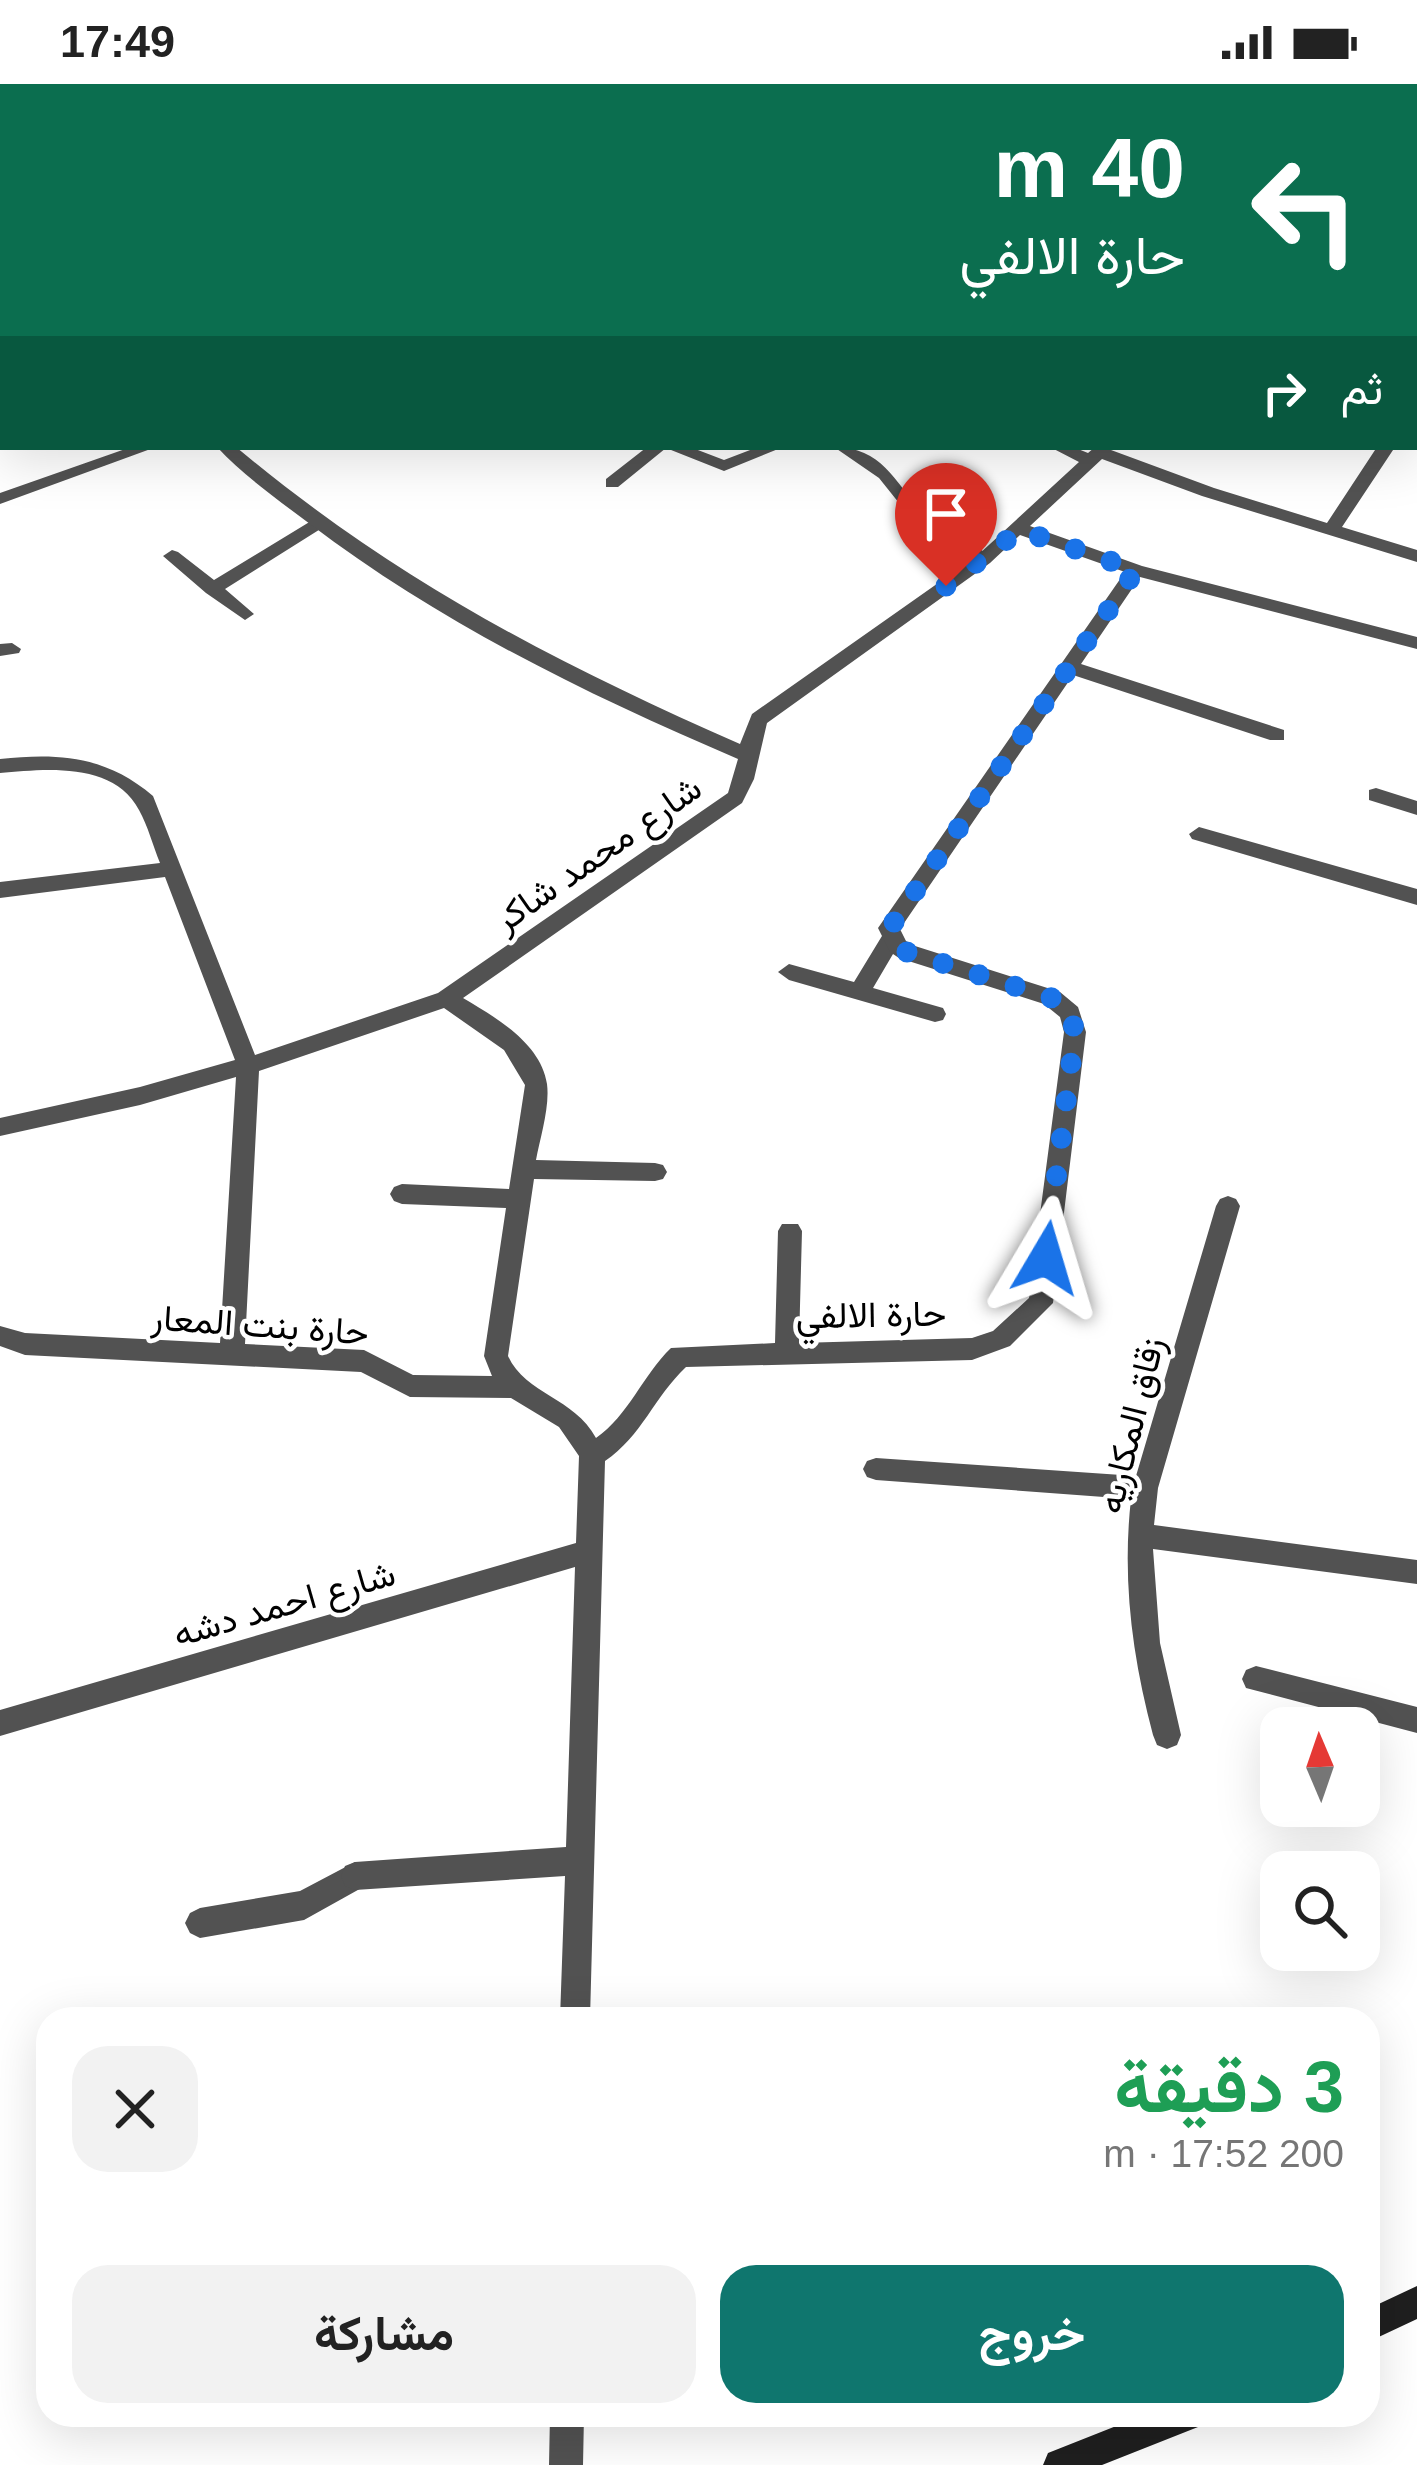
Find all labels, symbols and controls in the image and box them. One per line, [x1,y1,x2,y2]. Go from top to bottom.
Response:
text: 17:49 [60,16,175,67]
text: 40 m [994,121,1185,215]
icon: left [1227,132,1383,288]
text: حارة الالفي [960,225,1185,285]
icon: right [1251,360,1317,426]
text: ثم [1341,363,1383,414]
pin [895,463,997,586]
icon: arrive [913,481,979,547]
street label: شارع محمد شاكر [485,767,711,944]
position arrow [983,1195,1109,1321]
street label: حارة الالفي [796,1293,947,1345]
street label: حارة بنت المعار [149,1296,370,1355]
street label: زقاق المكاريه [1089,1333,1174,1518]
street label: شارع احمد دشه [168,1552,401,1659]
north arrow [1260,1707,1380,1827]
map controls [1260,1707,1380,1971]
button: search [1260,1851,1380,1971]
button: close [72,2046,198,2172]
text: 3 دقيقة [1114,2047,1344,2127]
text: 200 m · 17:52 [1103,2132,1344,2175]
button: مشاركة [72,2265,696,2403]
button: خروج [720,2265,1344,2403]

